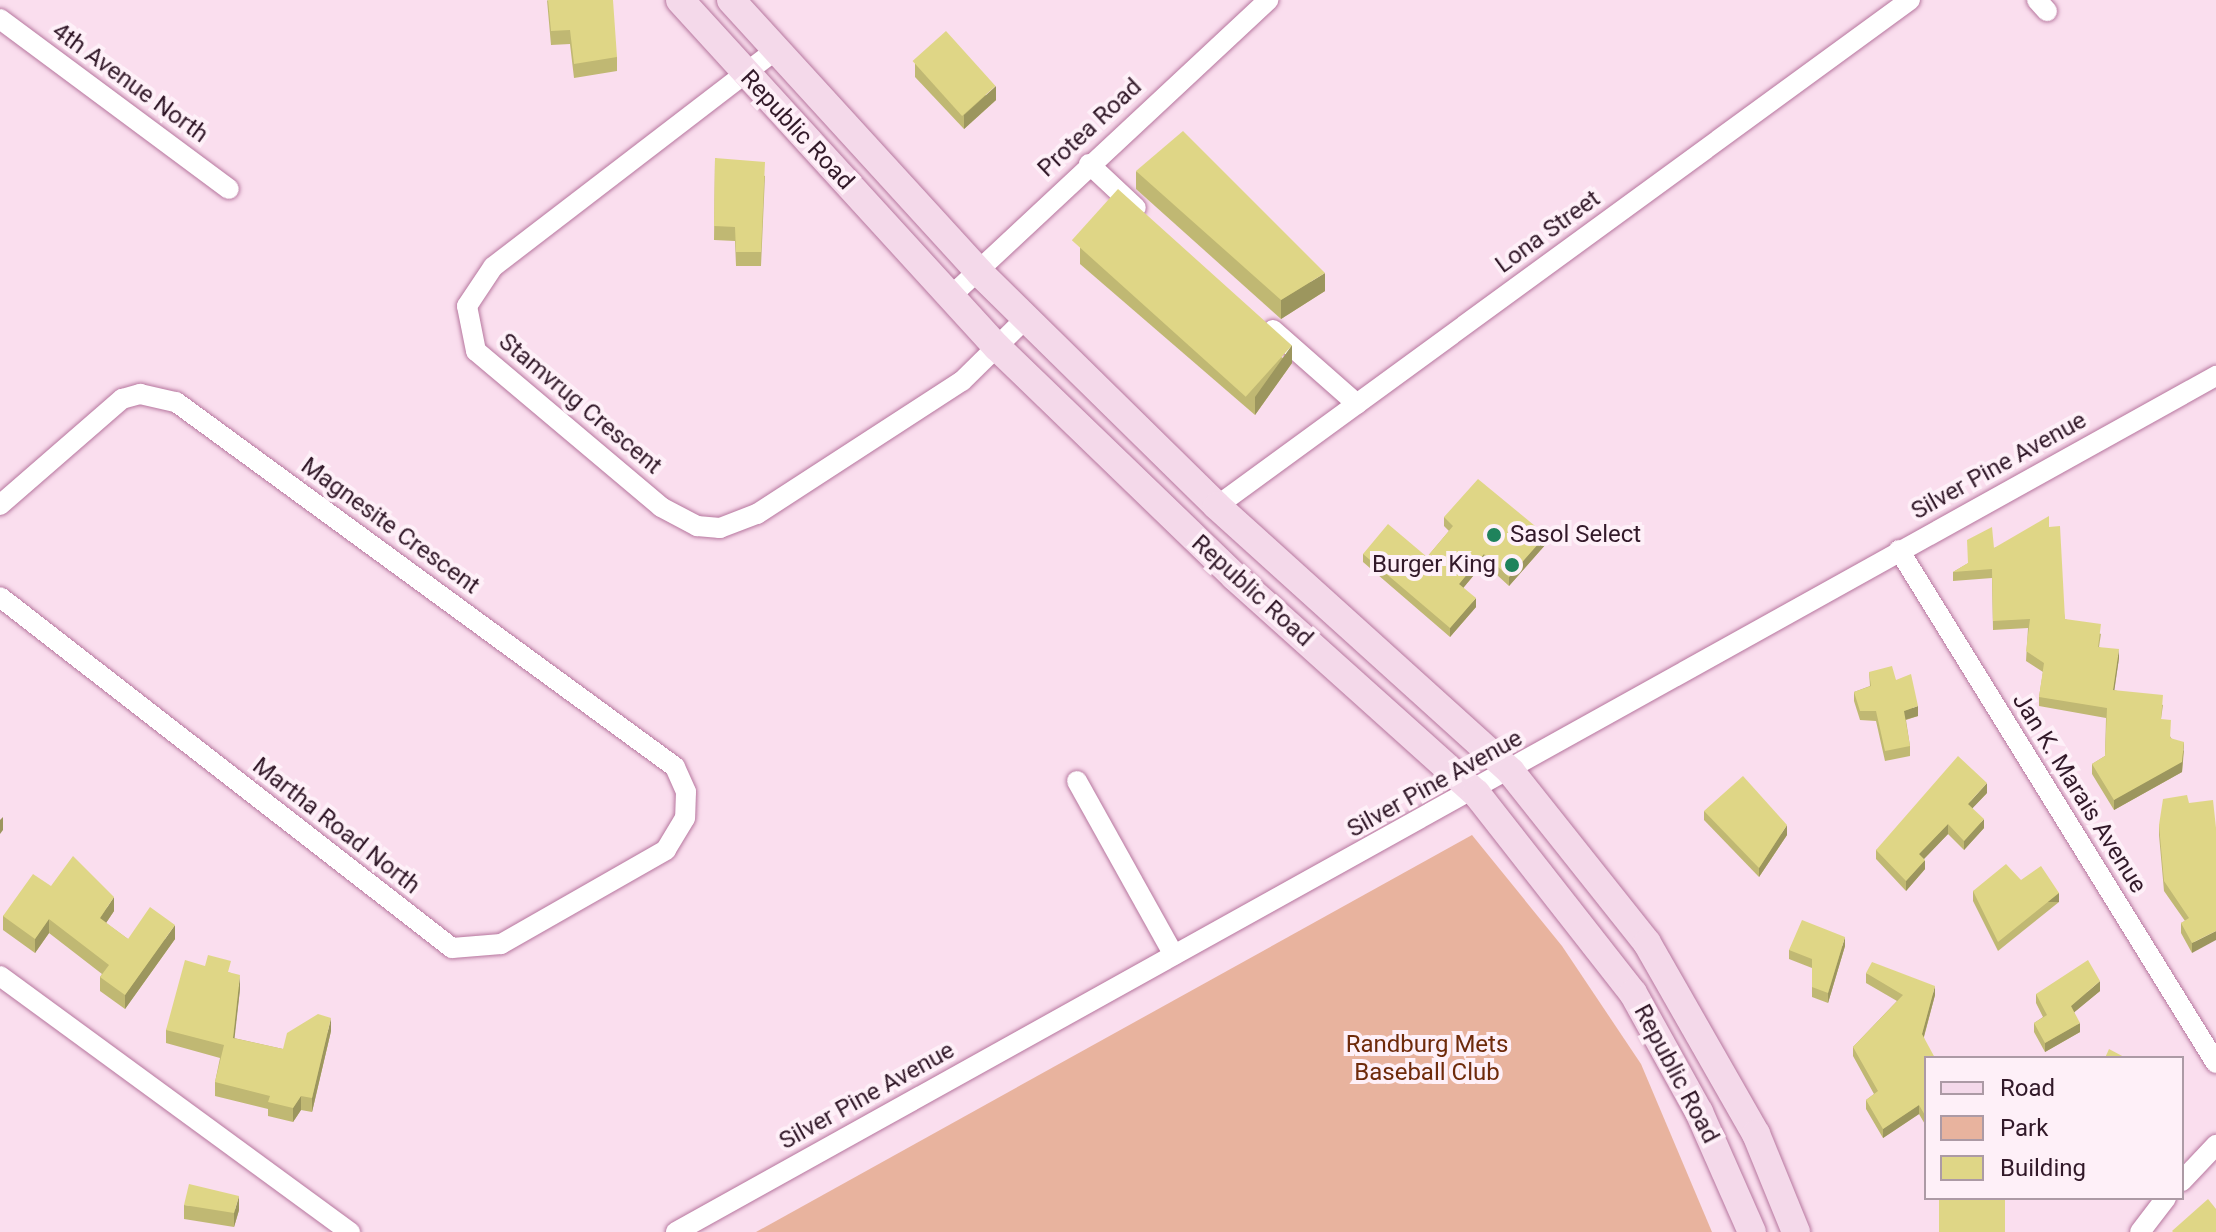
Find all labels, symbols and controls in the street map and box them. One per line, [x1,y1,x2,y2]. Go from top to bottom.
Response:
street label: 4th Avenue North [46,17,214,149]
street label: Republic Road [734,64,860,196]
street label: Protea Road [1032,73,1148,183]
street label: Lona Street [1490,184,1606,280]
street label: Stamvrug Crescent [493,328,667,480]
street label: Silver Pine Avenue [1906,406,2092,526]
street label: Magnesite Crescent [295,452,485,600]
place label: Sasol Select [1510,521,1641,549]
marker: Sasol Select [1485,526,1503,544]
street label: Republic Road [1186,529,1318,653]
place label: Burger King [1372,551,1496,579]
marker: Burger King [1503,556,1521,574]
street label: Jan K. Marais Avenue [2006,688,2152,898]
street label: Silver Pine Avenue [1342,724,1528,844]
street label: Martha Road North [247,752,425,900]
street label: Republic Road [1627,1000,1725,1148]
park label: Randburg Mets Baseball Club [1346,1031,1508,1087]
street label: Silver Pine Avenue [774,1036,960,1156]
legend [1924,1056,2184,1200]
text: Road [2000,1074,2055,1102]
text: Park [2000,1114,2048,1142]
text: Building [2000,1154,2086,1182]

